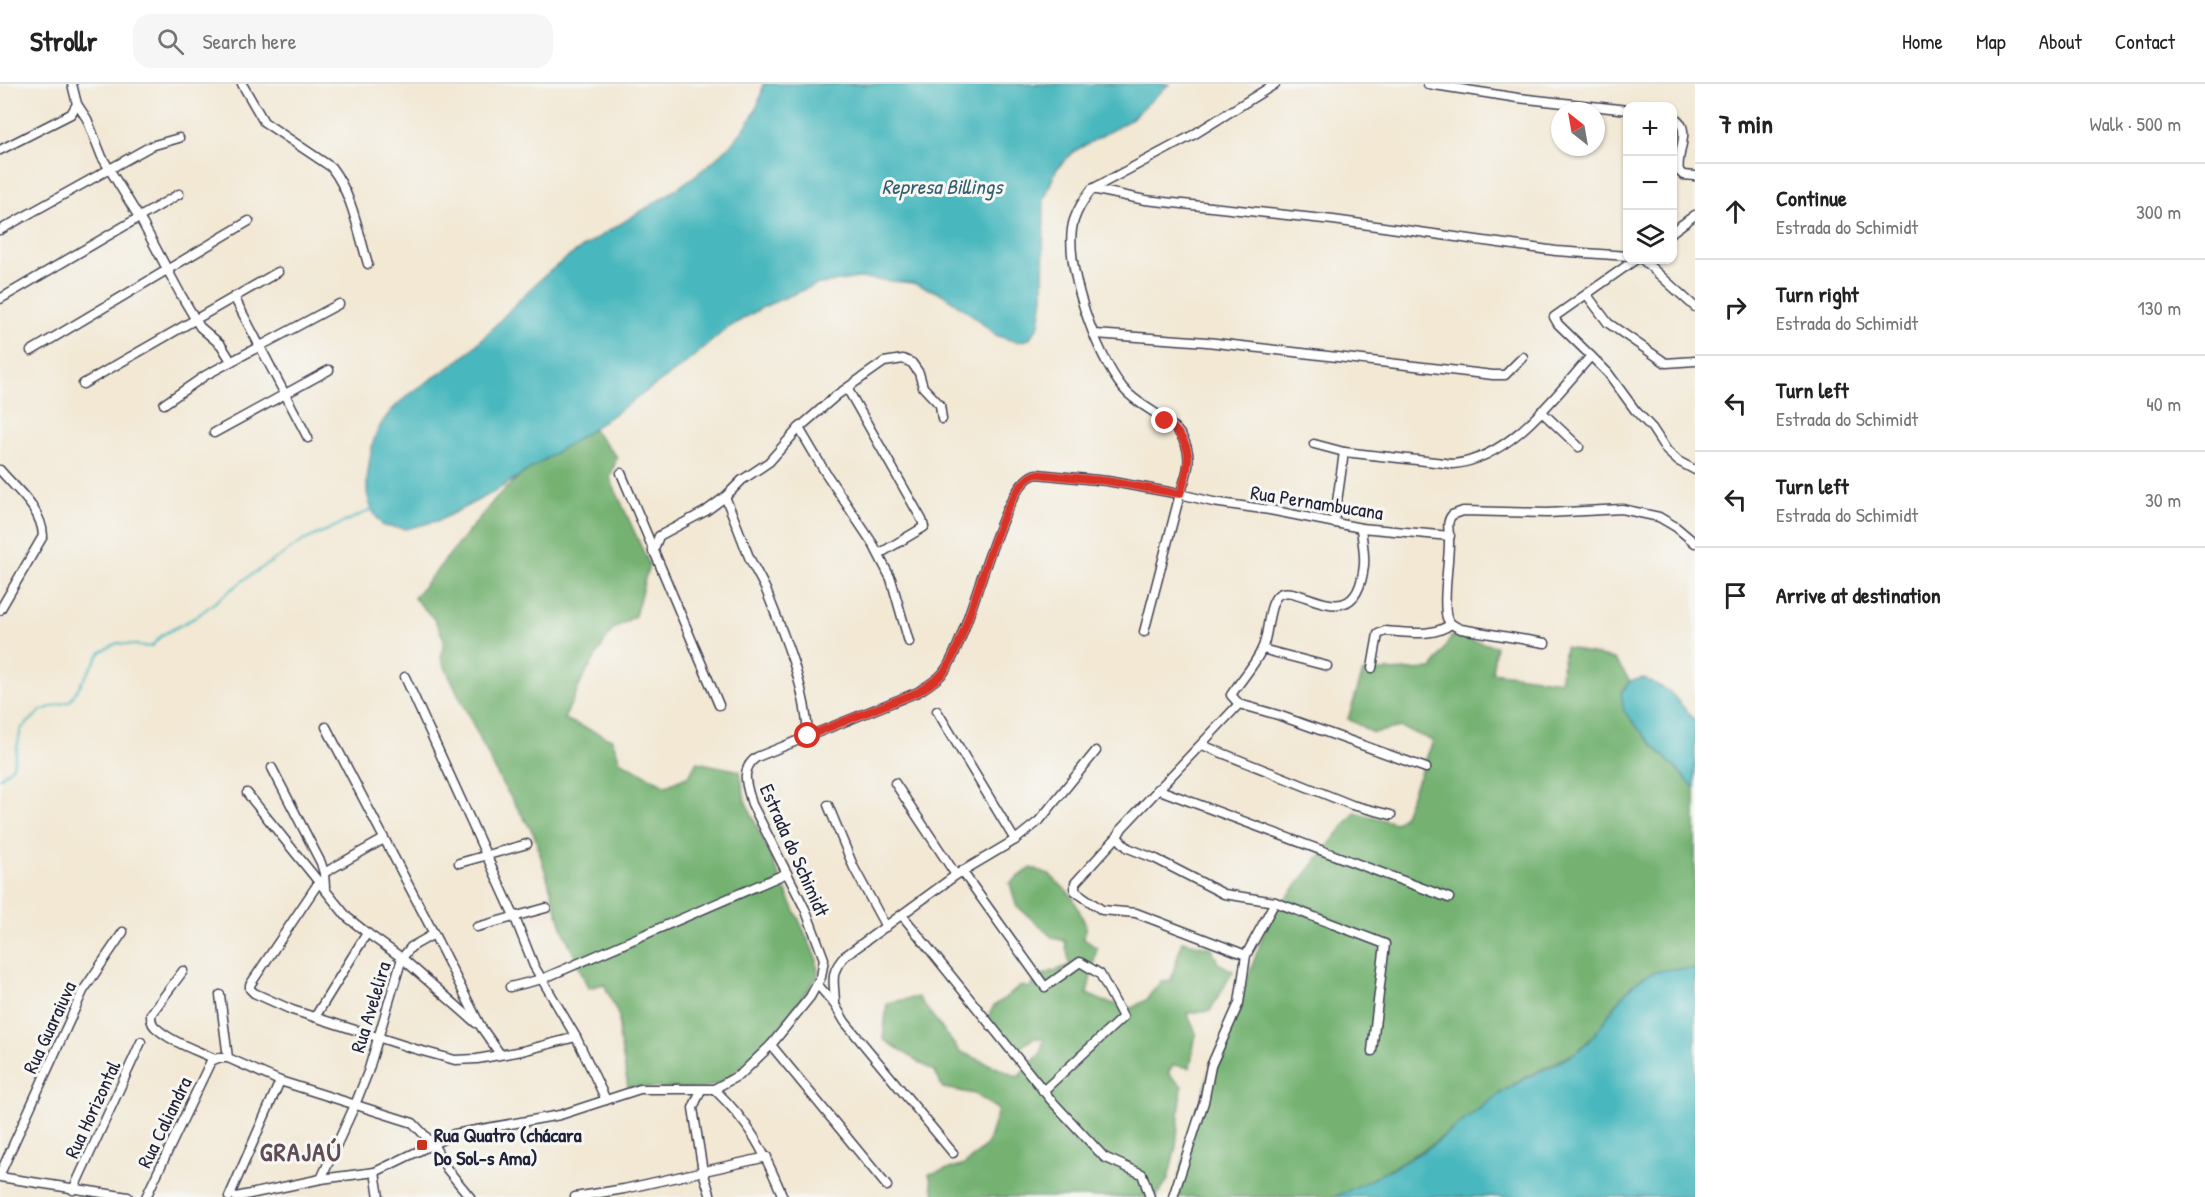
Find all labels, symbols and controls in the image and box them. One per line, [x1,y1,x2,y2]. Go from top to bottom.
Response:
search box [133,14,553,68]
text: Strollr [30,22,97,60]
icon: search [154,25,187,58]
text: Search here [202,26,296,56]
text: Home [1902,27,1943,56]
text: Map [1976,27,2006,56]
text: About [2039,27,2082,56]
text: Contact [2115,27,2175,56]
north arrow [1551,102,1605,156]
map controls [1623,102,1677,264]
button: + [1623,102,1677,156]
text: 7 min [1719,106,1773,141]
text: Walk · 500 m [2089,110,2181,137]
button: − [1623,156,1677,210]
water label: Represa Billings [882,172,1004,201]
text: Continue [1776,183,1847,213]
icon: ahead [1719,195,1752,228]
text: 300 m [2136,198,2181,225]
button: layers [1623,210,1677,264]
text: Estrada do Schimidt [1776,213,1918,240]
text: Turn right [1776,279,1859,309]
icon: right [1719,291,1752,324]
text: 130 m [2138,294,2181,321]
text: Estrada do Schimidt [1776,309,1918,336]
text: Turn left [1776,375,1849,405]
icon: left [1719,387,1752,420]
text: 40 m [2146,390,2181,417]
text: Estrada do Schimidt [1776,405,1918,432]
route end [1151,407,1177,433]
text: Turn left [1776,471,1849,501]
street label: Rua Pernambucana [1249,478,1385,526]
icon: left [1719,483,1752,516]
text: 30 m [2145,486,2181,513]
text: Estrada do Schimidt [1776,501,1918,528]
icon: arrive [1719,579,1752,612]
text: Arrive at destination [1776,580,1941,610]
route start [794,722,820,748]
street label: Estrada do Schimidt [754,780,837,921]
street label: Rua Avelelira [343,958,397,1056]
street label: Rua Guaraiuva [16,976,82,1077]
street label: Rua Horizontal [58,1055,127,1162]
street label: Rua Caliandra [130,1072,198,1172]
place label: Rua Quatro (chácara Do Sol-s Ama) [434,1121,582,1171]
district label: GRAJAÚ [260,1134,342,1169]
marker: Rua Quatro (chácara Do Sol-s Ama) [415,1138,429,1152]

